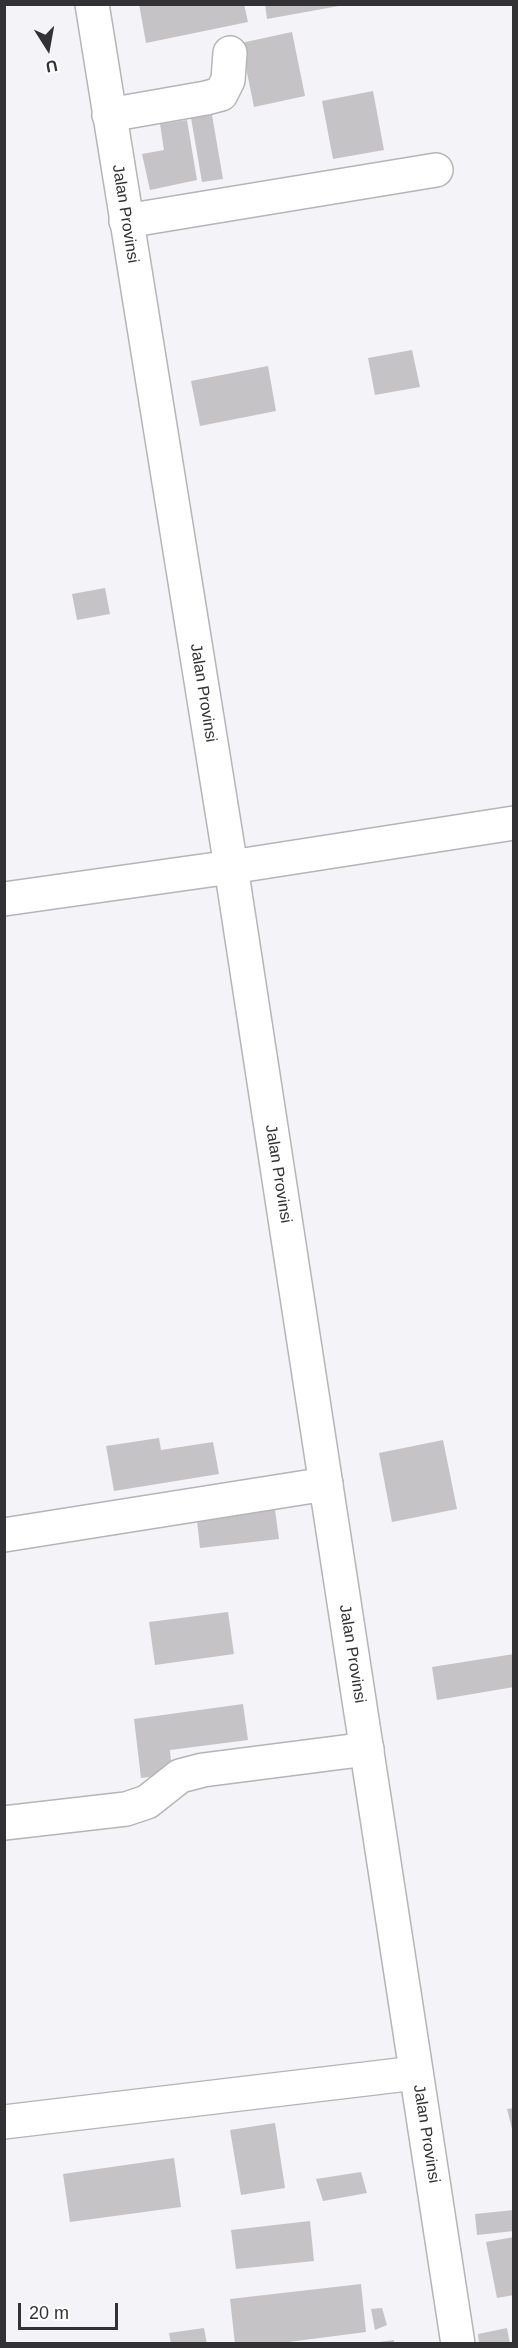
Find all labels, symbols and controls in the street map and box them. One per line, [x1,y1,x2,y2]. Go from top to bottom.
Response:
north arrow [18,18,78,78]
text: U [44,57,59,76]
street label: Jalan Provinsi [108,163,142,265]
street label: Jalan Provinsi [186,642,220,744]
street label: Jalan Provinsi [261,1123,295,1225]
street label: Jalan Provinsi [335,1603,369,1705]
street label: Jalan Provinsi [409,2083,443,2185]
scale bar [21,2291,122,2329]
text: 20 m [29,2303,69,2323]

